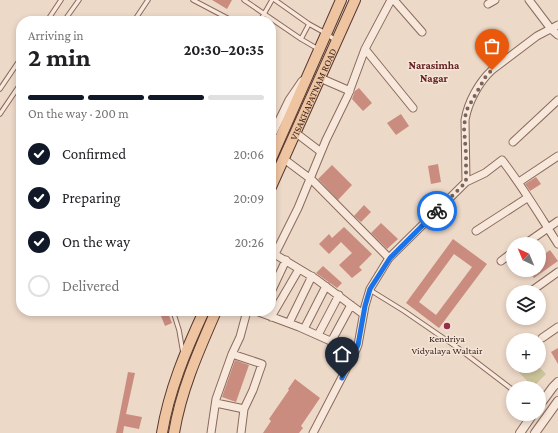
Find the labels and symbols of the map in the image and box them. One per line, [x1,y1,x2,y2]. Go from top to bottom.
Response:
pin [475,29,509,70]
street label: VISAKHAPATNAM ROAD [288,46,339,142]
district label: Narasimha Nagar [409,59,460,84]
courier [417,191,457,231]
north arrow [506,237,546,277]
marker: Kendriya Vidyalaya Waltair [442,321,452,331]
place label: Kendriya Vidyalaya Waltair [412,333,483,356]
pin [325,337,359,378]

